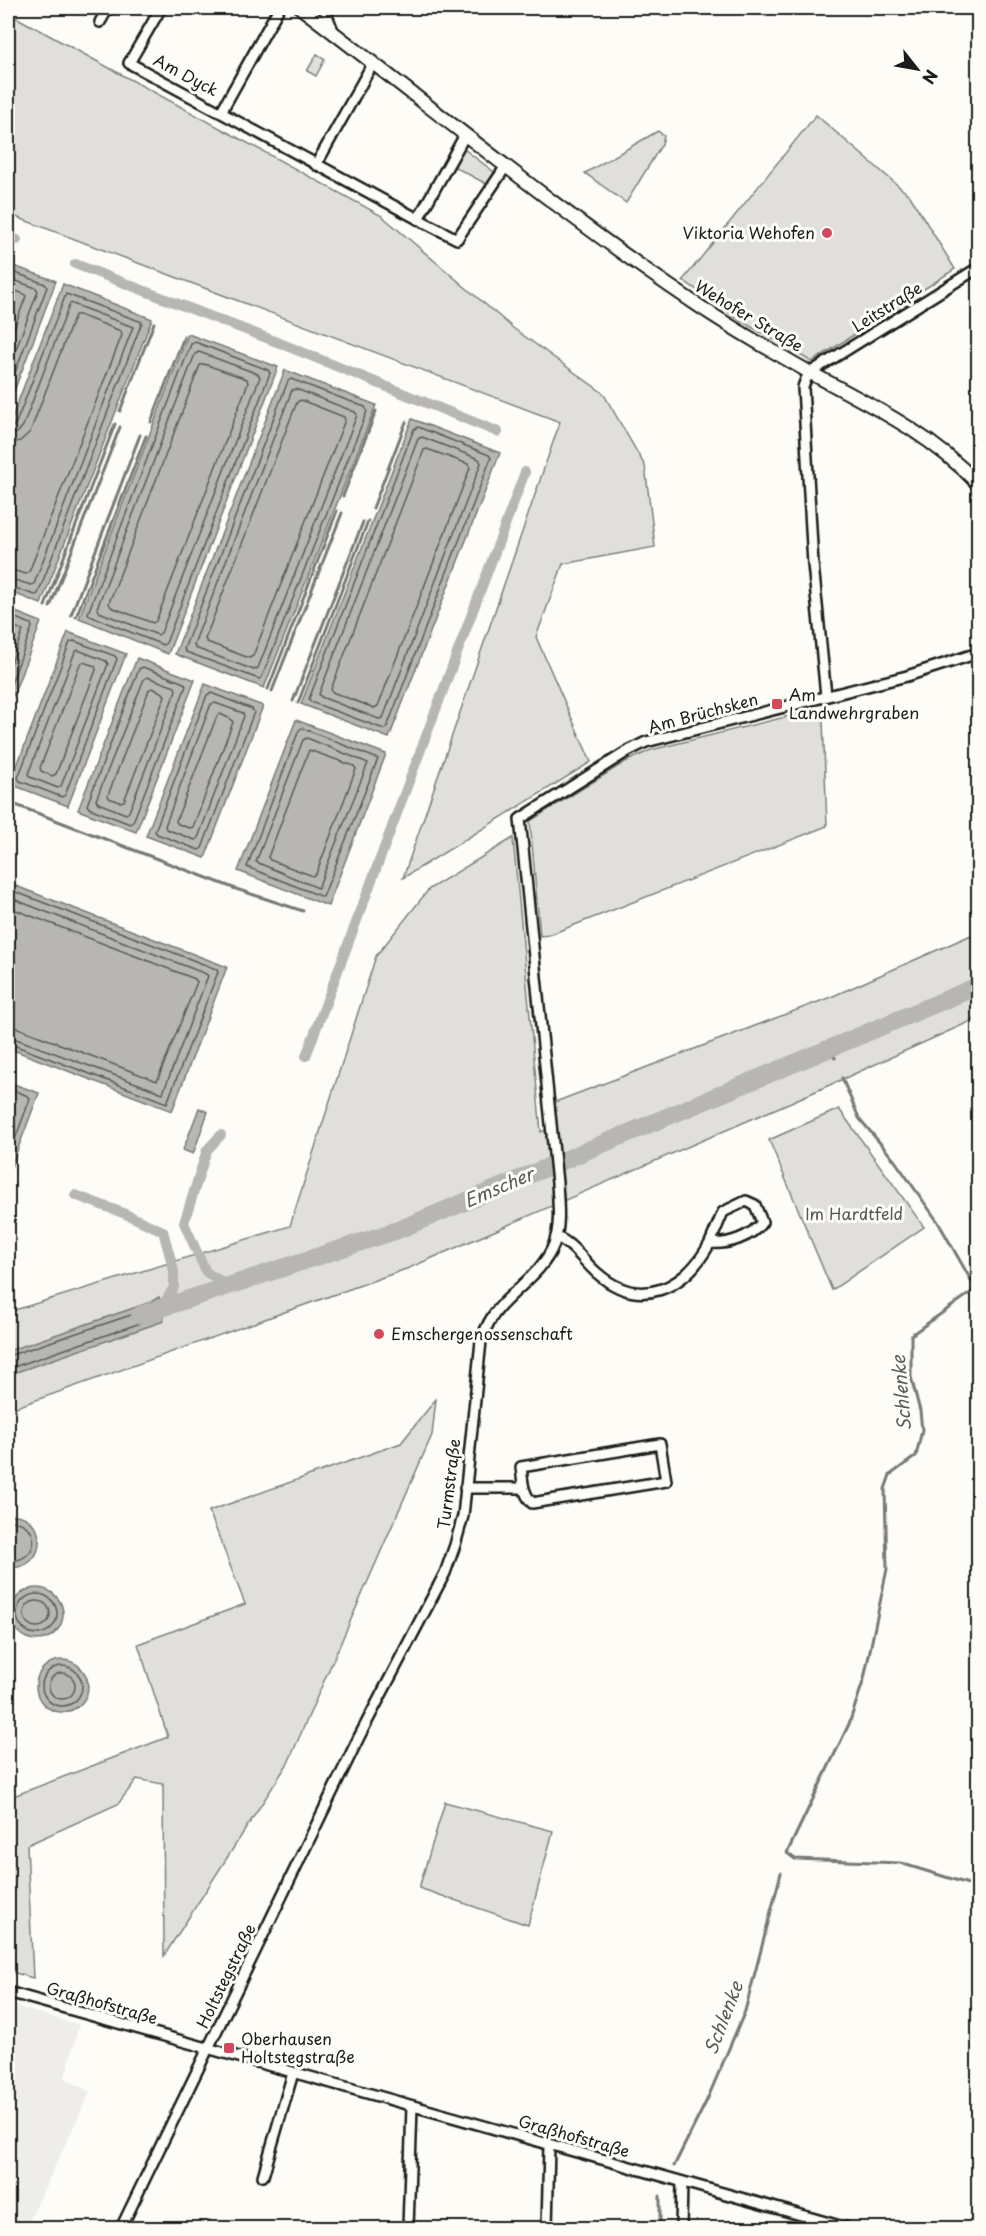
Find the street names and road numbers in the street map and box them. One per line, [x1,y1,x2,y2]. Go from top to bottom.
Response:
street label: Am Dyck [150,47,223,101]
street label: Wehofer Straße [691,273,808,357]
street label: Leitstraße [847,275,926,337]
street label: Am Brüchsken [645,686,760,738]
street label: Turmstraße [431,1437,465,1530]
street label: Holtstegstraße [189,1919,261,2032]
street label: Graßhofstraße [44,1975,161,2029]
street label: Graßhofstraße [516,2108,633,2162]

